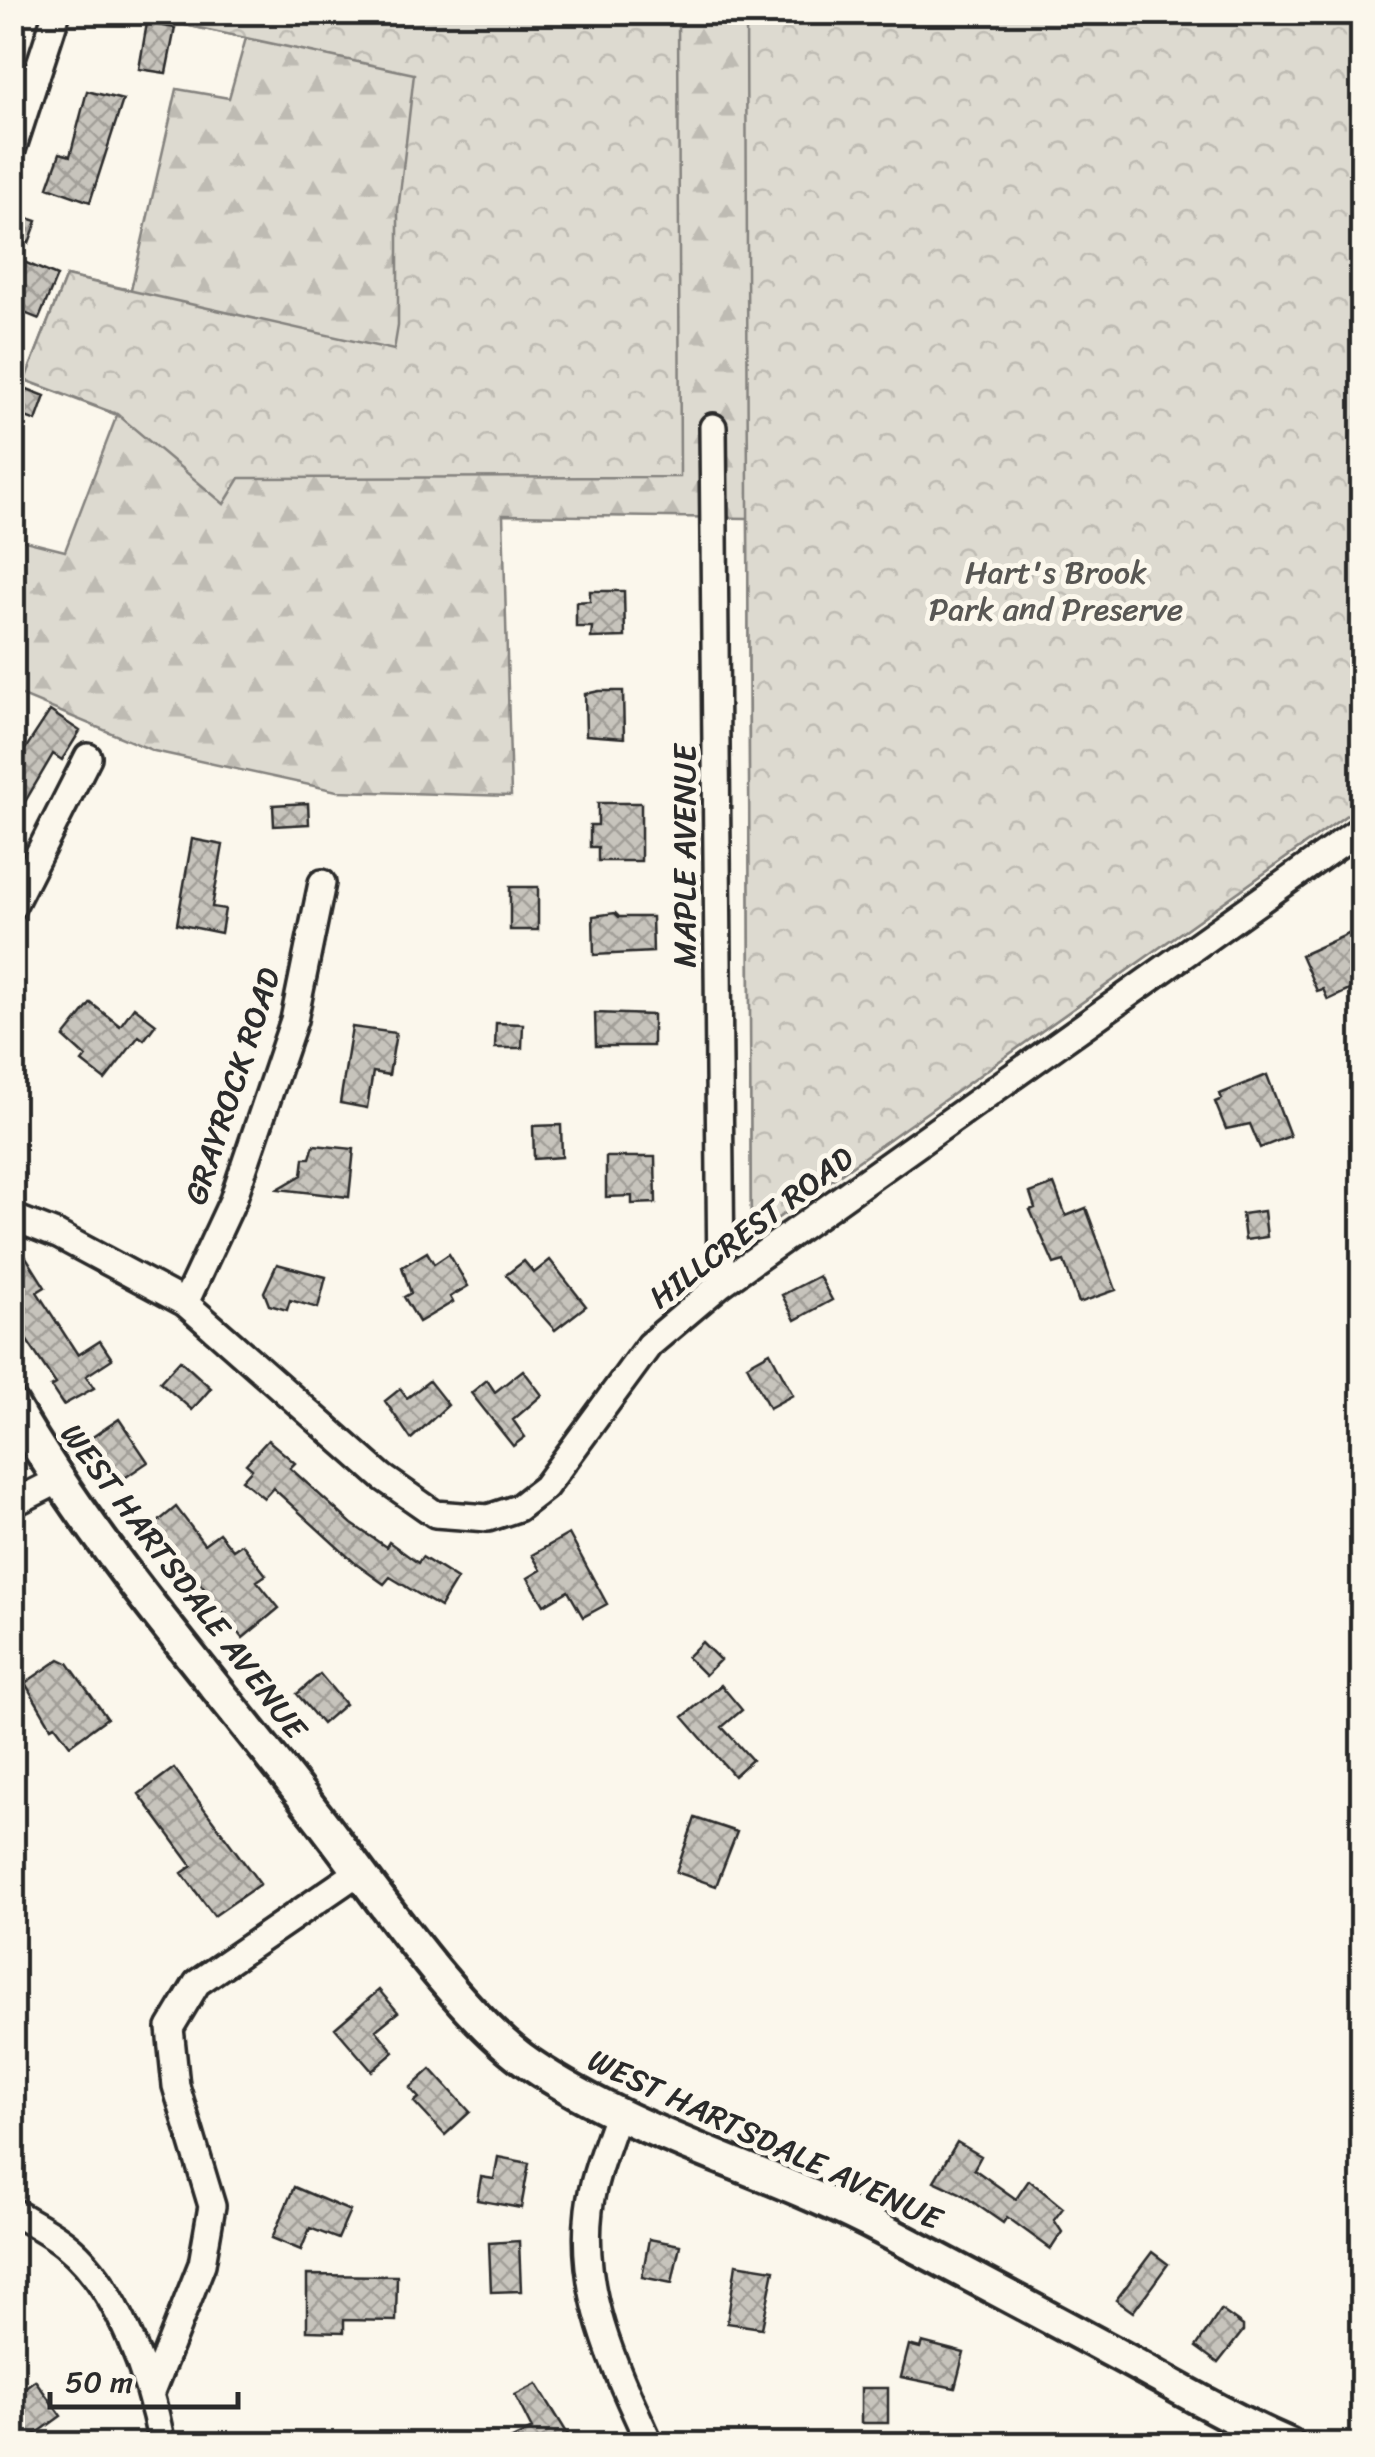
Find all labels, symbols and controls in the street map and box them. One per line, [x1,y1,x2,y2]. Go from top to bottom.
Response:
park label: Hart's Brook Park and Preserve [929,544,1183,638]
street label: MAPLE AVENUE [656,742,713,968]
street label: GRAYROCK ROAD [167,960,298,1212]
street label: HILLCREST ROAD [636,1131,867,1324]
street label: WEST HARTSDALE AVENUE [45,1410,324,1754]
street label: WEST HARTSDALE AVENUE [578,2032,953,2248]
scale bar [50,2347,238,2409]
text: 50 m [65,2355,133,2409]

